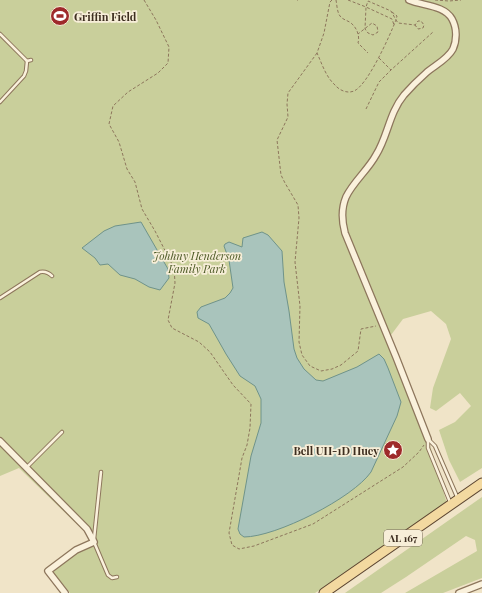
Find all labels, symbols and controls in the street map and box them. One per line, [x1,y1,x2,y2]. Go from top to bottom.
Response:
sports icon: Griffin Field [49,5,71,27]
place label: Griffin Field [74,9,137,24]
park label: Johhny Henderson Family Park [153,248,241,276]
place icon: Bell UH-1D Huey [382,439,404,461]
place label: Bell UH-1D Huey [293,443,379,458]
road number: AL 167 [384,530,422,546]

